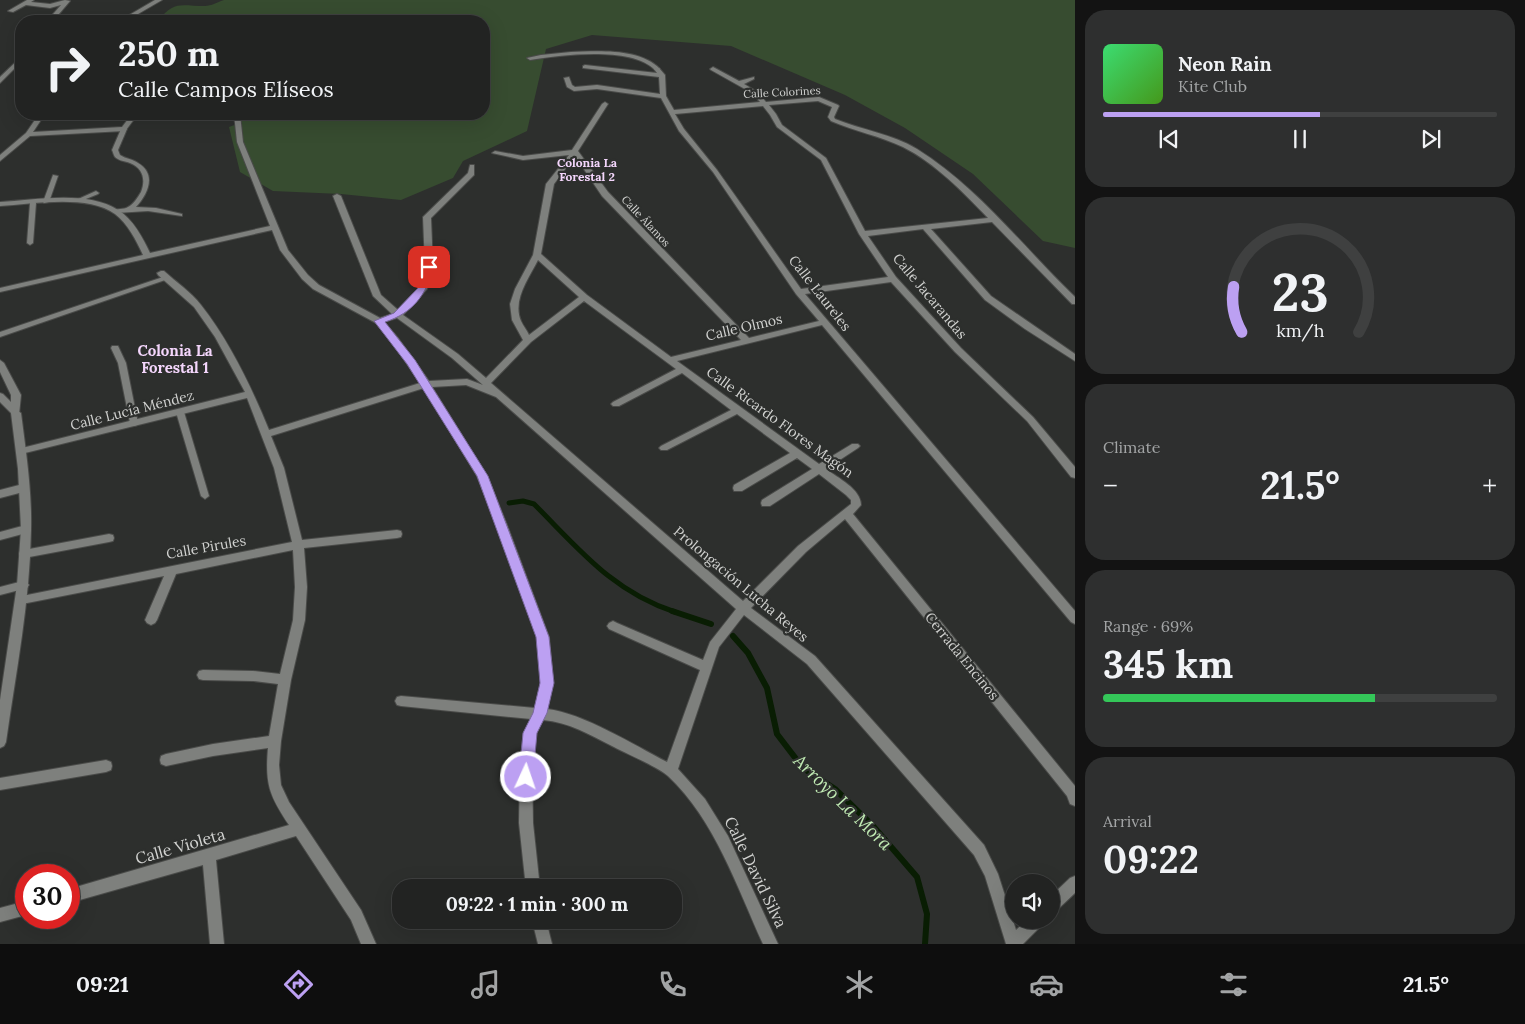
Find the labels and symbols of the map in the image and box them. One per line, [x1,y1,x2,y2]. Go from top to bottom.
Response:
street label: Calle Colorines [743,83,821,101]
district label: Colonia La Forestal 2 [557,155,618,184]
street label: Calle Álamos [619,192,673,250]
pin [408,246,450,288]
street label: Calle Jacarandas [889,249,971,343]
street label: Calle Laureles [785,252,855,334]
street label: Calle Olmos [704,309,784,345]
district label: Colonia La Forestal 1 [137,341,213,377]
street label: Calle Ricardo Flores Magón [703,363,857,482]
street label: Calle Lucía Méndez [68,386,196,434]
street label: Prolongación Lucha Reyes [670,522,812,646]
street label: Calle Pirules [165,531,247,563]
street label: Cerrada Encinos [921,608,1003,704]
water label: Arroyo La Mora [788,748,897,855]
position arrow [499,750,551,802]
street label: Calle David Silva [720,813,792,931]
street label: Calle Violeta [133,824,227,868]
speed limit sign: 30 [15,864,80,929]

